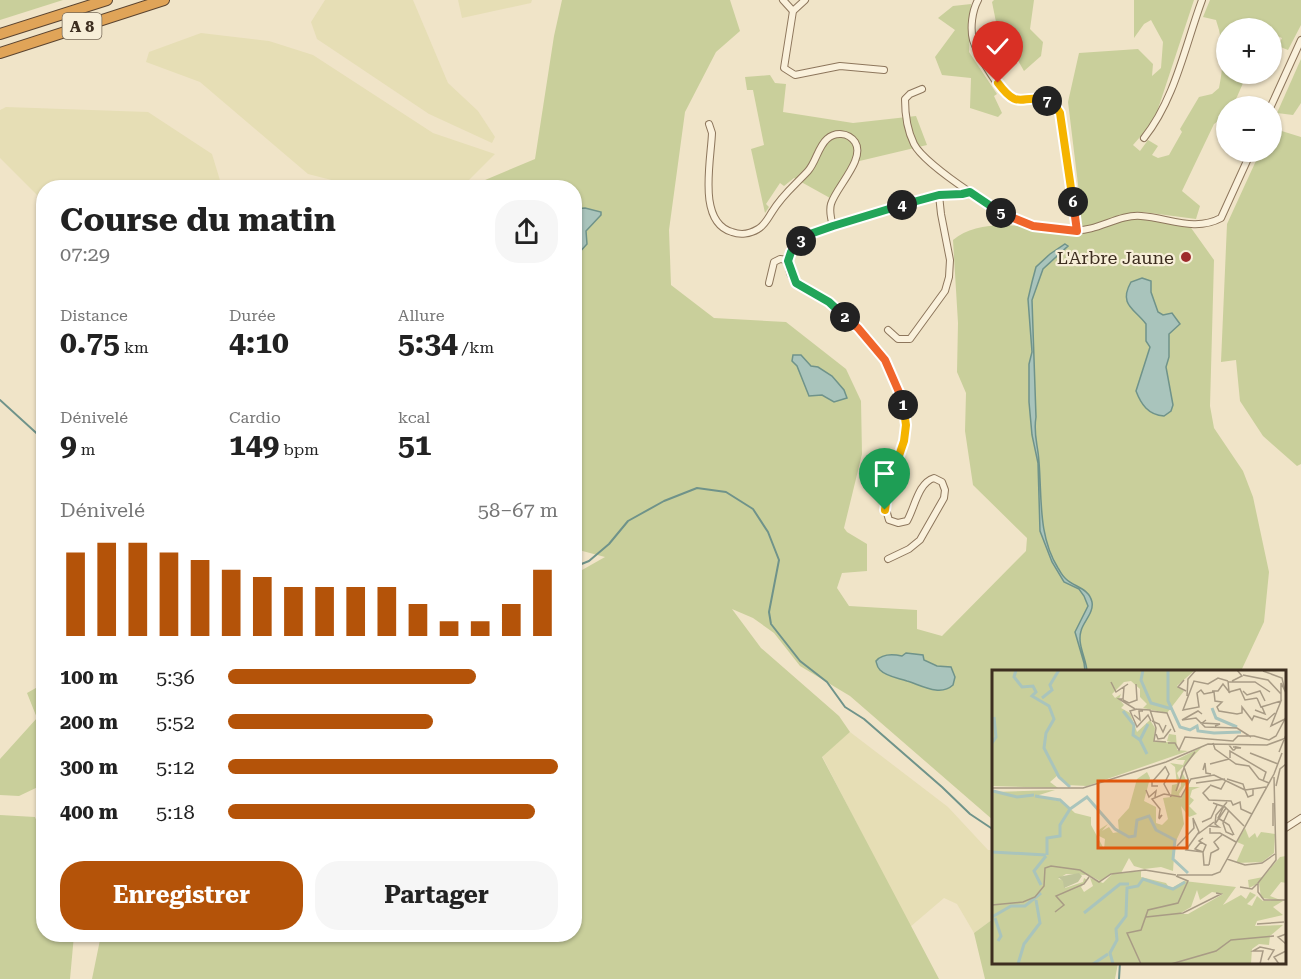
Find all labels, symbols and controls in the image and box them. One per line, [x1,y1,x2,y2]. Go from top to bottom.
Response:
road number: A 8 [62,13,101,39]
map controls [1216,18,1282,162]
button: + [1216,18,1282,84]
pin [972,21,1023,83]
icon: check [981,30,1014,63]
pin: 7 [1032,86,1062,116]
text: 7 [1043,91,1051,110]
button: − [1216,96,1282,162]
pin: 6 [1058,187,1088,217]
pin: 4 [887,190,917,220]
text: 6 [1069,192,1077,211]
text: 4 [898,195,906,214]
pin: 5 [986,198,1016,228]
text: Course du matin [60,200,336,239]
button: share [495,200,558,263]
text: 5 [997,203,1005,222]
pin: 3 [786,226,816,256]
text: 3 [797,231,805,250]
text: 07:29 [60,242,110,266]
place label: L'Arbre Jaune [1057,247,1174,268]
marker: L'Arbre Jaune [1179,250,1193,264]
pin: 2 [830,302,860,332]
text: Distance [60,306,128,325]
text: Durée [229,306,275,325]
text: Allure [398,306,445,325]
text: 2 [841,307,849,326]
text: 0.75 [60,325,120,360]
text: 4:10 [229,325,289,360]
text: 5:34 [398,325,458,360]
text: km [120,338,149,357]
text: /km [458,338,494,357]
pin: 1 [888,390,918,420]
text: 1 [899,395,907,414]
text: Dénivelé [60,408,128,427]
text: Cardio [229,408,281,427]
text: kcal [398,408,430,427]
text: 9 [60,427,77,462]
text: 149 [229,427,279,462]
text: 51 [398,427,432,462]
text: m [77,440,95,459]
text: bpm [279,440,319,459]
pin [859,448,910,510]
icon: arrive [868,457,901,490]
text: Dénivelé [60,498,145,522]
text: 58–67 m [478,498,558,522]
text: 100 m [60,665,118,689]
text: 5:36 [156,665,195,689]
inset map [992,670,1286,964]
text: 200 m [60,710,118,734]
text: 5:52 [156,710,195,734]
text: 300 m [60,755,118,779]
text: 5:12 [156,755,195,779]
text: 400 m [60,800,118,824]
text: 5:18 [156,800,195,824]
button: Enregistrer [60,861,303,930]
button: Partager [315,861,558,930]

